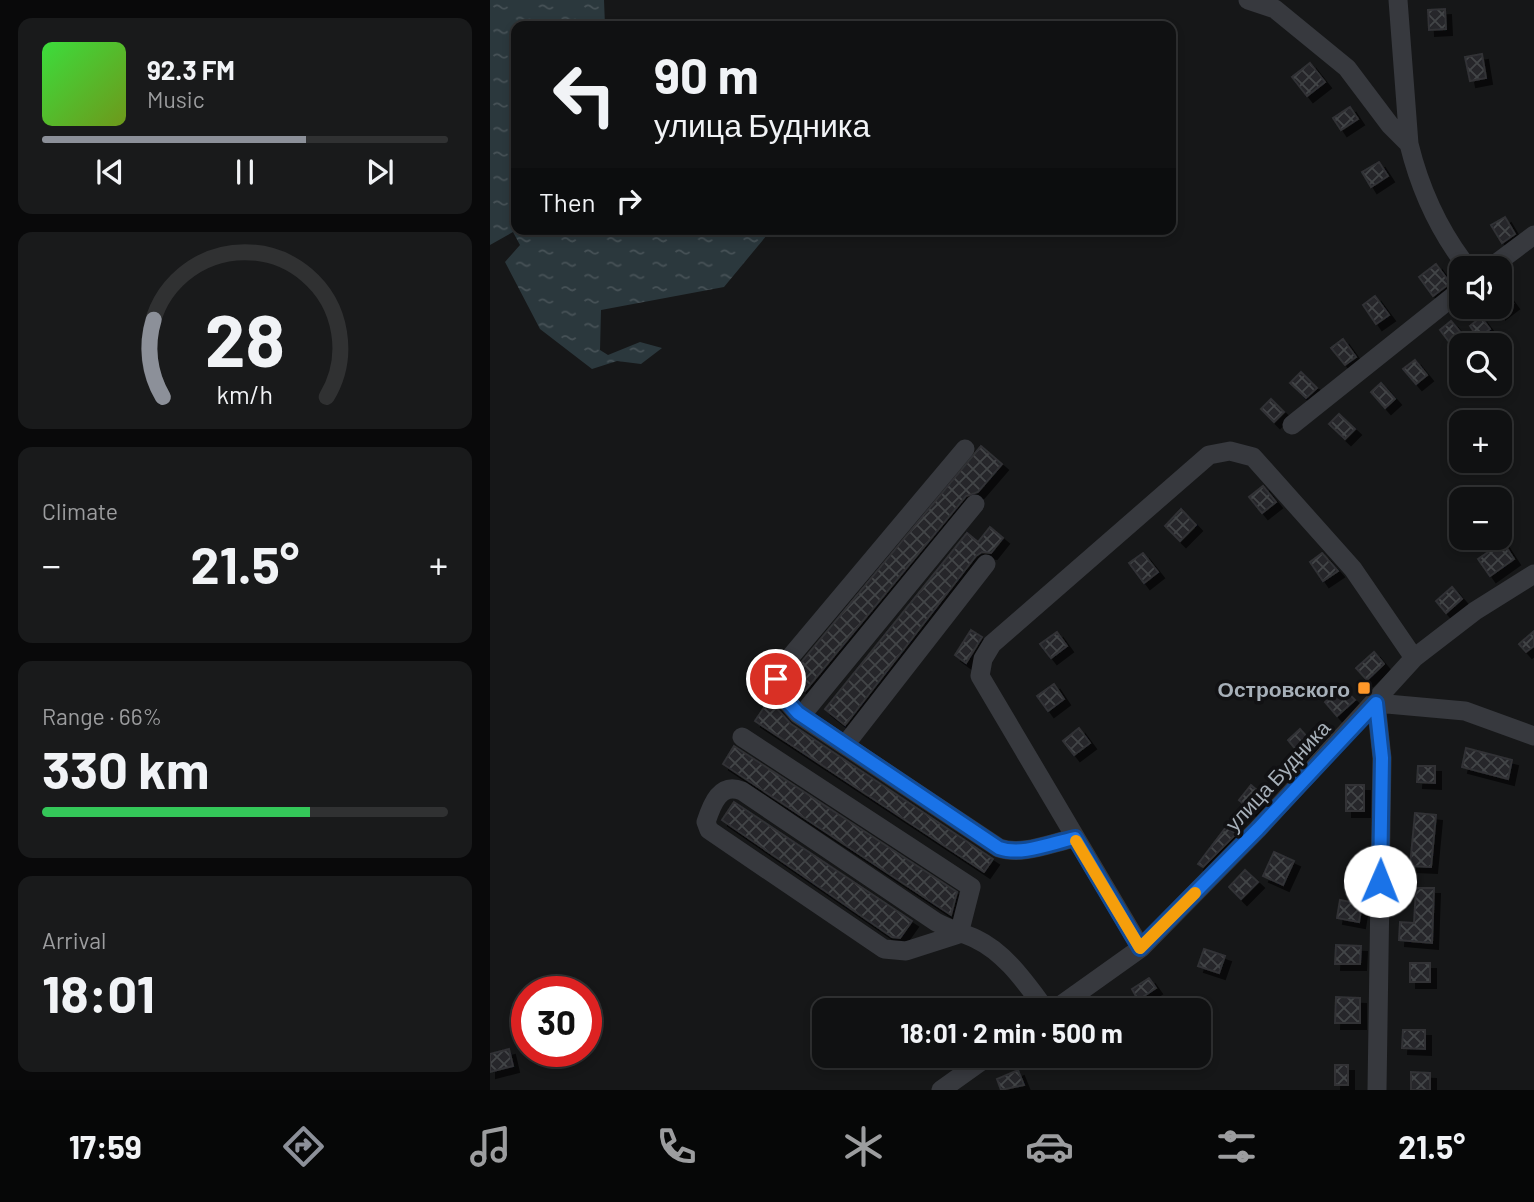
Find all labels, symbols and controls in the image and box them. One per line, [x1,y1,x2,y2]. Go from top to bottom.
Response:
text: 90 m [654,45,759,104]
icon: left [539,49,630,140]
text: 92.3 FM [147,54,235,85]
text: Music [147,85,205,113]
text: улица Будника [654,105,870,143]
icon: previous [91,153,129,191]
icon: pause [226,153,264,191]
icon: next [361,153,399,191]
icon: right [610,182,648,220]
text: Then [539,186,596,217]
map controls [1449,256,1512,550]
button: sound [1449,256,1512,319]
text: 28 [205,294,285,382]
button: search [1449,333,1512,396]
text: km/h [217,378,273,408]
button: + [1449,410,1512,473]
button: − [1449,487,1512,550]
text: Climate [42,497,118,525]
text: 21.5° [191,532,299,594]
text: − [42,541,61,587]
text: + [429,541,448,587]
pin [746,649,806,709]
icon: arrive [757,660,795,698]
place label: Островского [1218,676,1350,701]
marker: Островского [1356,680,1372,696]
text: Range · 66% [42,702,162,730]
street label: улица Будника [1219,714,1335,835]
text: 330 km [42,737,209,799]
position arrow [1343,844,1417,918]
text: Arrival [42,926,106,954]
text: 18:01 [42,961,155,1023]
speed limit sign: 30 [511,976,602,1067]
text: 18:01 · 2 min · 500 m [900,1017,1123,1048]
icon: directions [279,1122,328,1171]
icon: music [466,1122,515,1171]
icon: phone [652,1122,701,1171]
icon: climate [839,1122,888,1171]
icon: car [1025,1122,1074,1171]
icon: filters [1212,1122,1261,1171]
text: 17:59 [69,1127,142,1165]
text: 21.5° [1398,1127,1465,1165]

